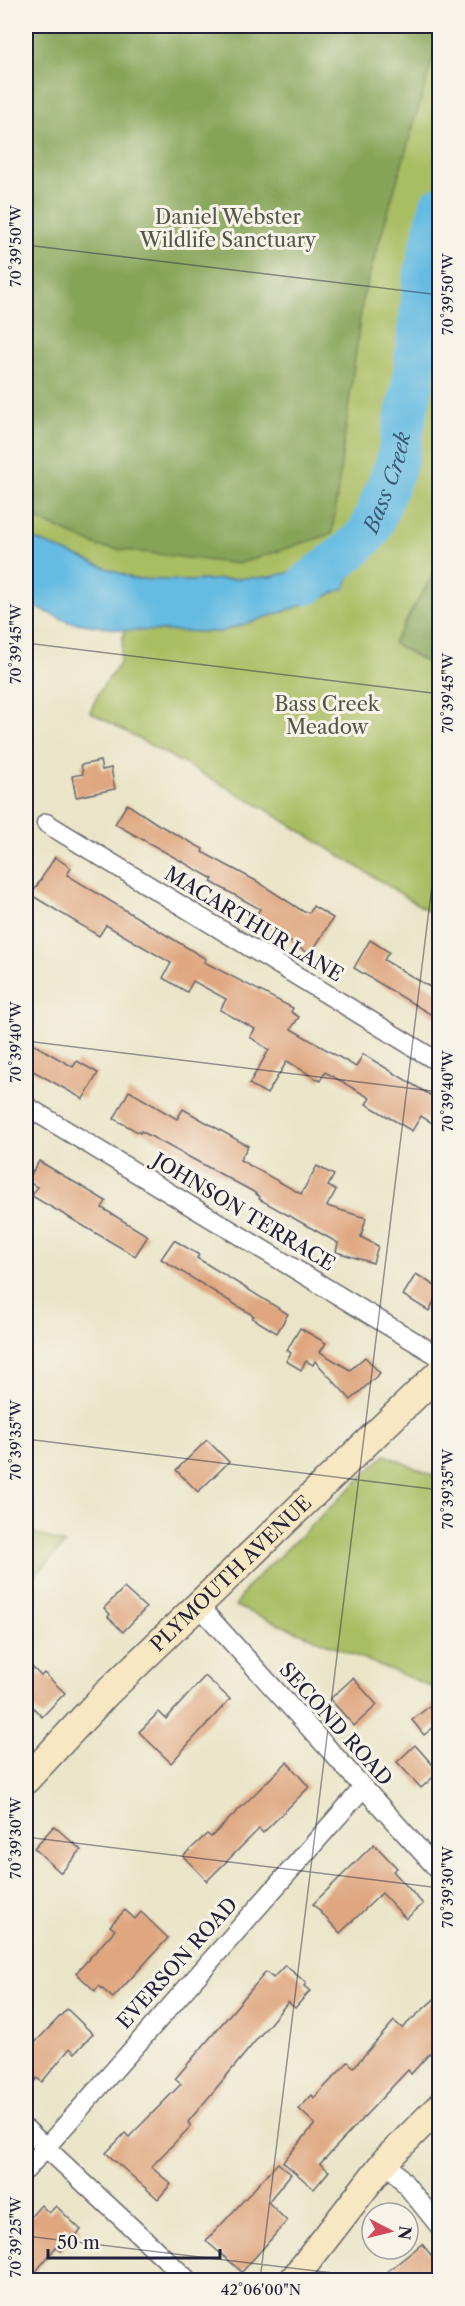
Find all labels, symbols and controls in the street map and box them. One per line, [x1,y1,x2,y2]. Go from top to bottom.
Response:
text: 70°39'50"W [6,205,25,287]
park label: Daniel Webster Wildlife Sanctuary [139,205,317,252]
text: 70°39'50"W [438,253,457,335]
water label: Bass Creek [357,430,415,538]
text: 70°39'45"W [6,603,25,684]
text: 70°39'45"W [438,652,457,733]
park label: Bass Creek Meadow [275,692,381,739]
street label: MACARTHUR LANE [160,861,348,987]
text: 70°39'40"W [6,1001,25,1083]
text: 70°39'40"W [438,1050,457,1132]
street label: JOHNSON TERRACE [146,1147,339,1276]
text: 70°39'35"W [6,1399,25,1480]
text: 70°39'35"W [438,1448,457,1529]
street label: PLYMOUTH AVENUE [145,1490,316,1657]
street label: SECOND ROAD [275,1658,397,1790]
text: 70°39'30"W [6,1796,25,1879]
text: 70°39'30"W [438,1845,457,1928]
street label: EVERSON ROAD [112,1892,242,2034]
text: 70°39'25"W [6,2196,25,2277]
north arrow [360,2201,420,2261]
scale bar [48,2222,220,2260]
text: N [394,2225,416,2241]
text: 50 m [57,2232,100,2254]
text: 42°06'00"N [221,2280,301,2299]

